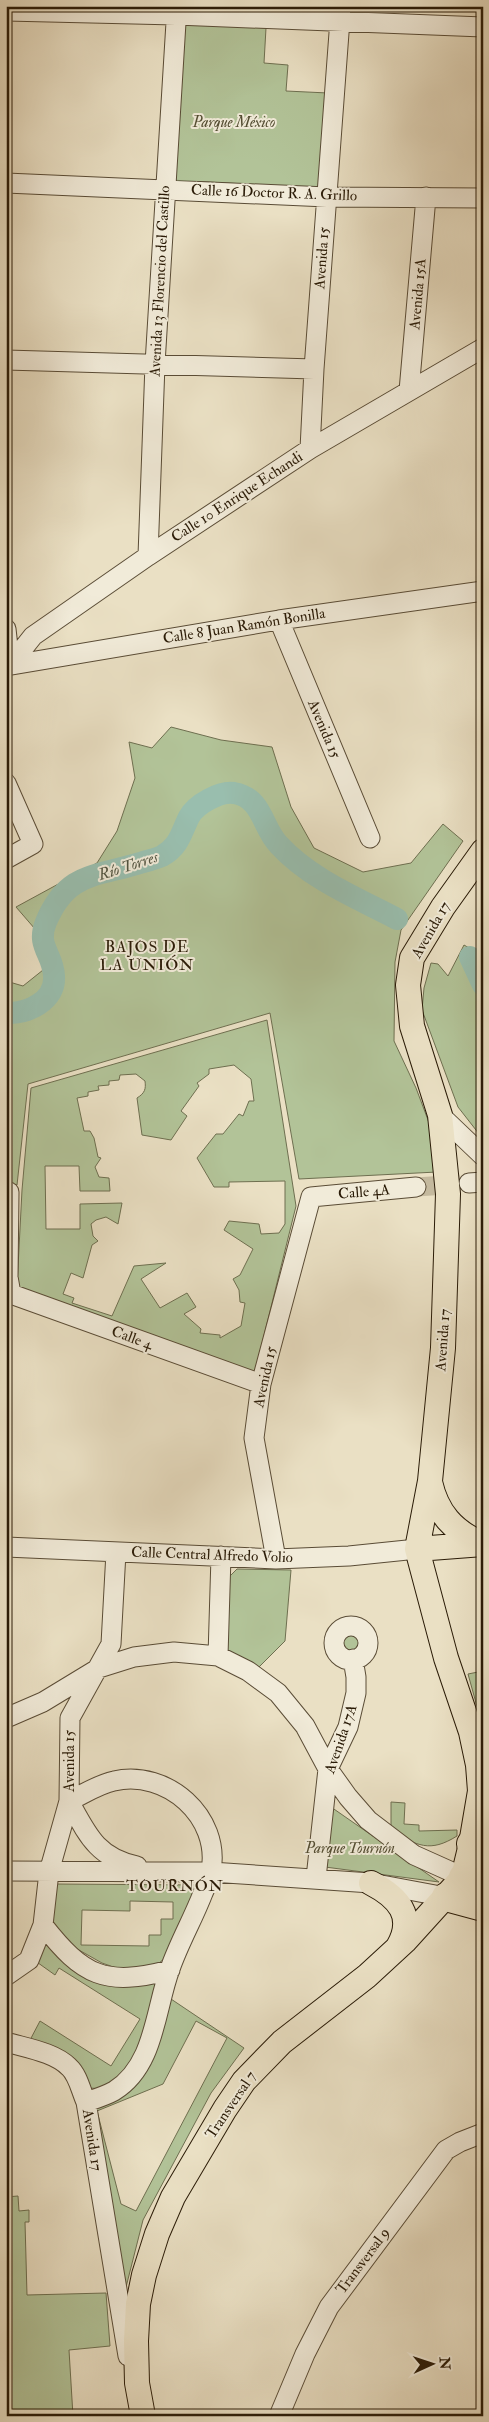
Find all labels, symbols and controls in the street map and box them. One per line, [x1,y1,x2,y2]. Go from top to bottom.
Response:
park label: Parque México [192,113,275,132]
street label: Calle 16 Doctor R. A. Grillo [191,181,357,205]
street label: Avenida 13 Florencio del Castillo [145,185,174,378]
street label: Avenida 15 [310,226,334,291]
street label: Avenida 15A [405,257,431,331]
street label: Calle 10 Enrique Echandi [168,447,306,547]
street label: Calle 8 Juan Ramón Bonilla [161,604,328,649]
street label: Avenida 15 [303,696,345,762]
water label: Río Torres [95,847,161,885]
street label: Avenida 17 [407,898,455,963]
district label: BAJOS DE LA UNIÓN [100,937,194,975]
street label: Calle 4A [337,1180,391,1204]
street label: Avenida 17 [431,1308,455,1373]
street label: Calle 4 [109,1322,156,1354]
street label: Avenida 15 [249,1344,281,1410]
street label: Calle Central Alfredo Volio [131,1543,293,1567]
street label: Avenida 17A [320,1701,362,1777]
street label: Avenida 15 [60,1730,79,1793]
park label: Parque Tournón [304,1839,395,1858]
district label: TOURNÓN [126,1875,224,1896]
street label: Transversal 7 [201,2067,261,2142]
street label: Avenida 17 [78,2107,106,2172]
street label: Transversal 9 [332,2224,394,2298]
north arrow [406,2340,456,2390]
text: N [436,2356,453,2371]

